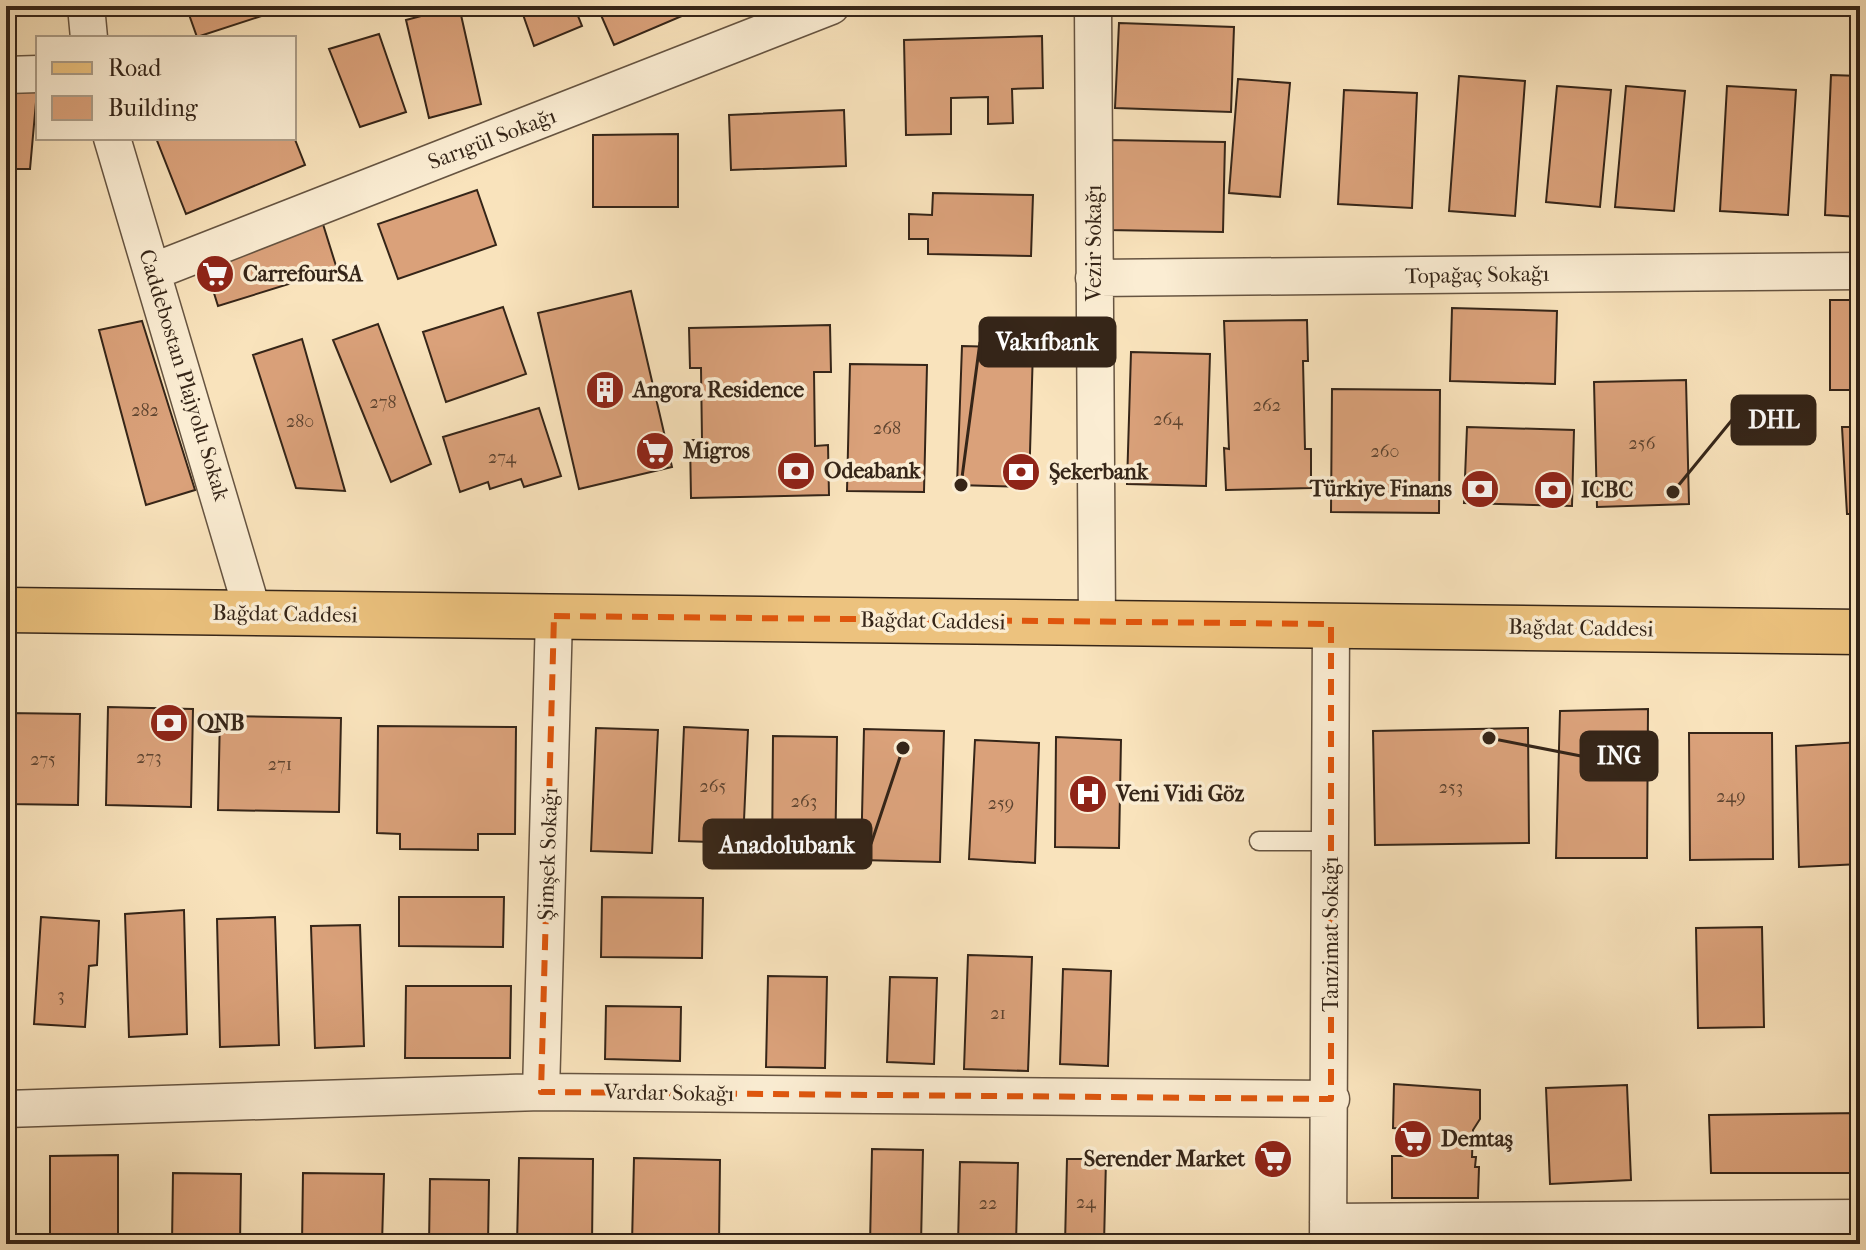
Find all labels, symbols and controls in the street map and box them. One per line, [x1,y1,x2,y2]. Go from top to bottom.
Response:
legend [36,36,296,140]
text: Road [108,54,162,82]
text: Building [108,94,199,122]
street label: Sarıgül Sokağı [424,103,560,175]
street label: Vezir Sokağı [1081,184,1107,302]
street label: Caddebostan Plajyolu Sokak [133,246,235,505]
supermarket icon: CarrefourSA [194,253,236,295]
place label: CarrefourSA [243,261,363,287]
street label: Topağaç Sokağı [1405,261,1550,289]
callout: Vakıfbank [980,318,1115,366]
text: Vakıfbank [995,328,1099,356]
building icon: Angora Residence [584,369,626,411]
place label: Angora Residence [631,377,804,403]
house number: 278 [370,392,396,413]
house number: 262 [1253,395,1281,416]
callout: DHL [1732,396,1815,444]
house number: 282 [131,400,159,421]
text: DHL [1748,406,1800,434]
house number: 264 [1153,409,1183,430]
house number: 280 [286,411,314,432]
house number: 268 [873,418,901,439]
supermarket icon: Migros [634,430,676,472]
house number: 256 [1629,433,1656,454]
place label: Migros [682,438,750,464]
house number: 260 [1371,441,1399,462]
house number: 274 [488,447,516,468]
bank icon: Odeabank [775,450,817,492]
bank icon: Şekerbank [1000,451,1042,493]
place label: Odeabank [824,458,921,484]
place label: Şekerbank [1049,459,1149,485]
bank icon: Türkiye Finans [1459,468,1501,510]
bank icon: ICBC [1532,469,1574,511]
place label: Türkiye Finans [1309,476,1452,502]
place label: ICBC [1581,477,1633,503]
street label: Bağdat Caddesi [212,600,358,628]
street label: Bağdat Caddesi [860,607,1006,635]
street label: Bağdat Caddesi [1508,614,1654,642]
bank icon: QNB [148,702,190,744]
place label: QNB [197,710,245,736]
callout: ING [1581,732,1657,780]
text: ING [1597,742,1641,770]
house number: 273 [136,747,162,768]
house number: 275 [30,749,56,770]
house number: 271 [268,754,292,775]
hospital icon: Veni Vidi Göz [1067,773,1109,815]
house number: 265 [700,776,727,797]
house number: 253 [1439,777,1463,798]
place label: Veni Vidi Göz [1115,781,1244,807]
street label: Şimşek Sokağı [533,786,563,921]
house number: 249 [1716,786,1746,807]
house number: 263 [791,791,817,812]
house number: 259 [988,793,1014,814]
callout: Anadolubank [704,820,871,868]
text: Anadolubank [717,831,855,859]
street label: Tanzimat Sokağı [1318,856,1344,1012]
house number: 3 [57,985,65,1006]
house number: 21 [990,1003,1006,1024]
street label: Vardar Sokağı [603,1079,735,1107]
supermarket icon: Demtaş [1392,1118,1434,1160]
place label: Demtaş [1441,1126,1513,1152]
supermarket icon: Serender Market [1252,1138,1294,1180]
place label: Serender Market [1084,1146,1246,1172]
house number: 24 [1076,1192,1096,1213]
house number: 22 [979,1193,997,1214]

